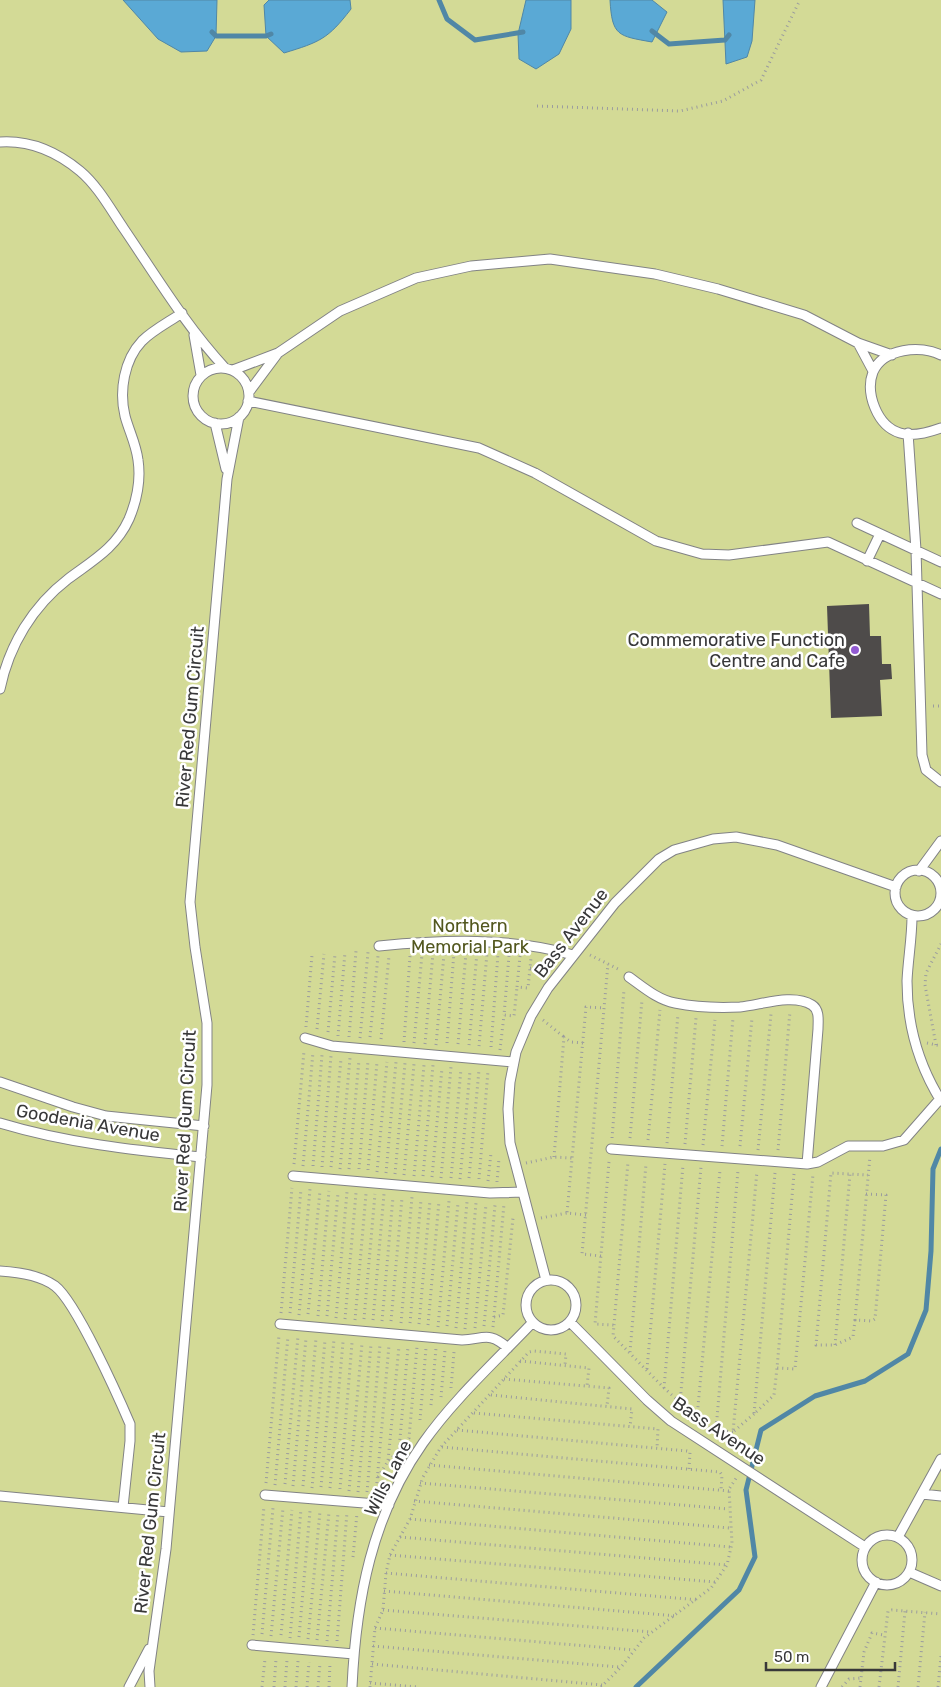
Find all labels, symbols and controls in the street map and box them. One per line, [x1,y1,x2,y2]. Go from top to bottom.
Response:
street label: River Red Gum Circuit [171,625,209,809]
place label: Commemorative Function Centre and Cafe [628,629,845,672]
marker: Commemorative Function Centre and Cafe [849,644,861,656]
street label: Bass Avenue [529,884,613,982]
park label: Northern Memorial Park [411,915,530,958]
street label: River Red Gum Circuit [169,1029,201,1213]
street label: Goodenia Avenue [14,1100,162,1146]
street label: Bass Avenue [668,1392,770,1470]
street label: River Red Gum Circuit [130,1431,170,1615]
street label: Wills Lane [360,1436,416,1520]
scale bar [766,1640,895,1672]
text: 50 m [774,1648,809,1666]

